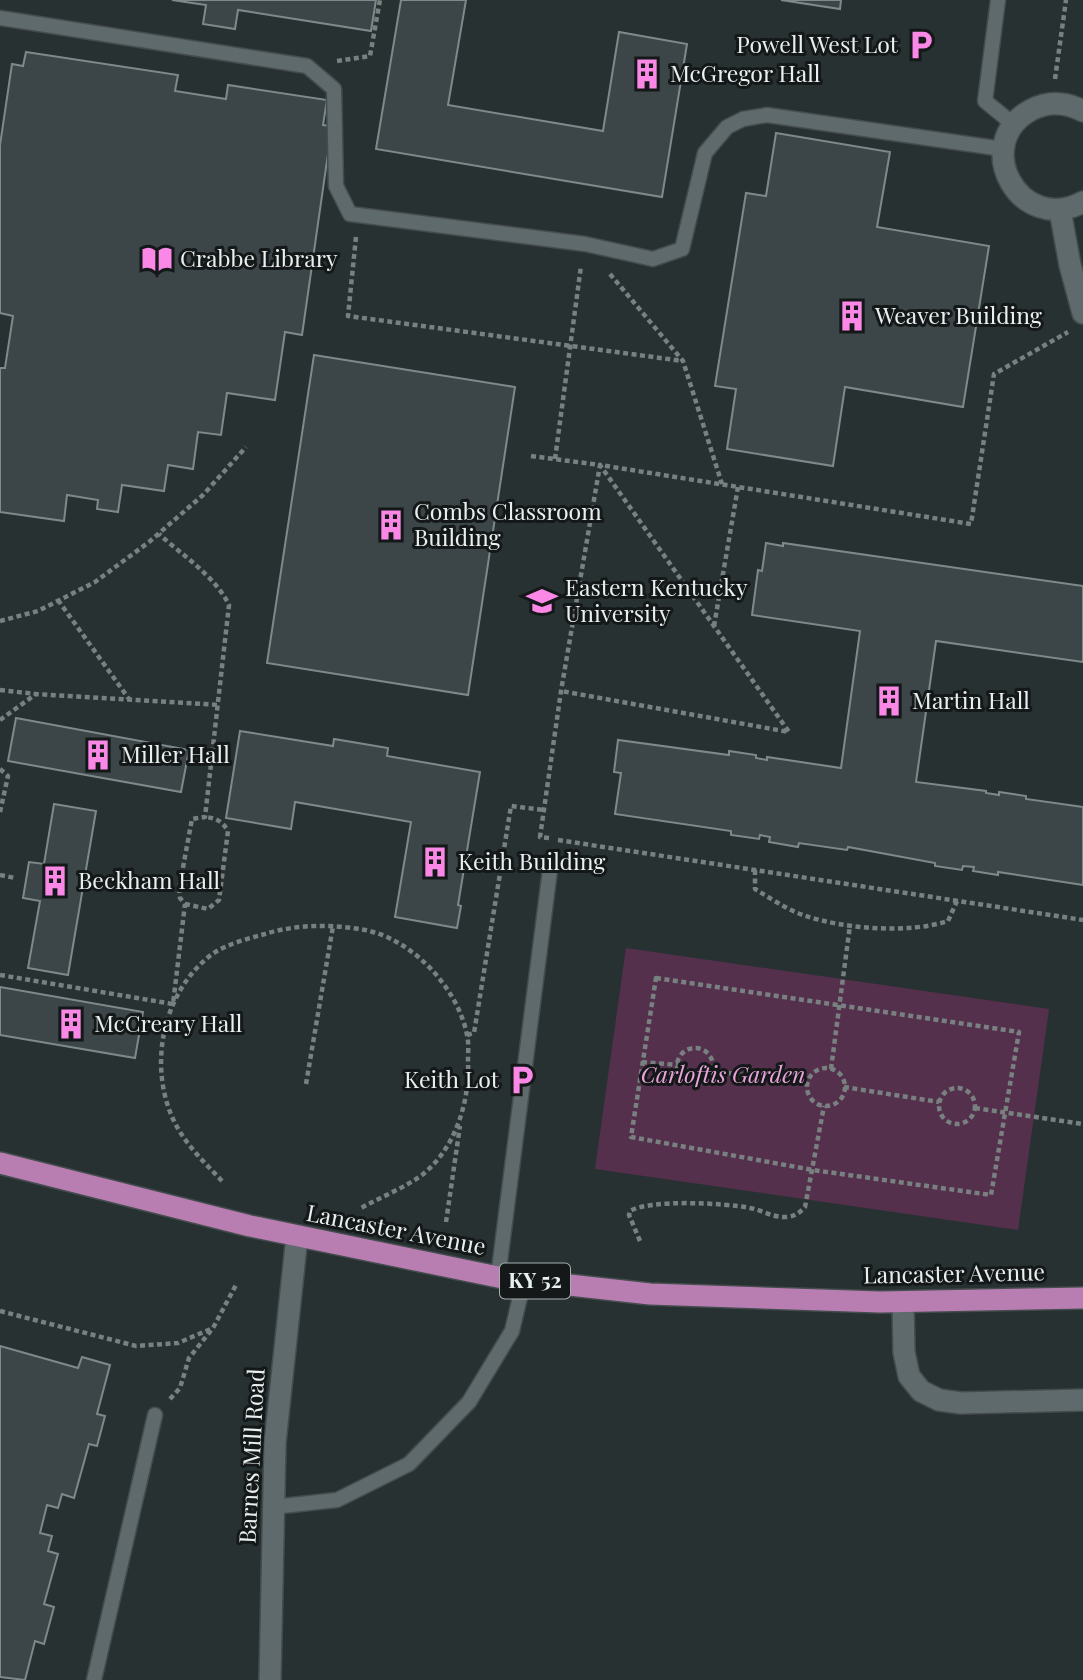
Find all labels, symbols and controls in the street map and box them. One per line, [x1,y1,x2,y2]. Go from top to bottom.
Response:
place label: Powell West Lot [736,28,899,59]
parking icon: Powell West Lot [904,28,938,62]
building icon: McGregor Hall [630,57,664,91]
place label: McGregor Hall [670,57,821,88]
library icon: Crabbe Library [140,242,174,276]
place label: Crabbe Library [180,242,338,273]
building icon: Weaver Building [835,299,869,333]
place label: Weaver Building [874,299,1042,330]
place label: Combs Classroom Building [414,495,602,552]
building icon: Combs Classroom Building [374,508,408,542]
place label: Eastern Kentucky University [565,571,748,628]
school or university icon: Eastern Kentucky University [525,584,559,618]
building icon: Martin Hall [872,684,906,718]
place label: Martin Hall [912,684,1030,715]
building icon: Miller Hall [81,738,115,772]
place label: Miller Hall [121,738,230,769]
building icon: Keith Building [418,845,452,879]
place label: Keith Building [458,845,605,876]
building icon: Beckham Hall [38,864,72,898]
place label: Beckham Hall [78,864,221,895]
building icon: McCreary Hall [54,1007,88,1041]
place label: McCreary Hall [94,1007,243,1038]
park label: Carloftis Garden [641,1058,805,1089]
place label: Keith Lot [404,1063,500,1094]
parking icon: Keith Lot [505,1063,539,1097]
street label: Lancaster Avenue [304,1196,489,1261]
street label: Lancaster Avenue [863,1255,1045,1290]
road number: KY 52 [500,1264,570,1298]
street label: Barnes Mill Road [230,1368,271,1544]

